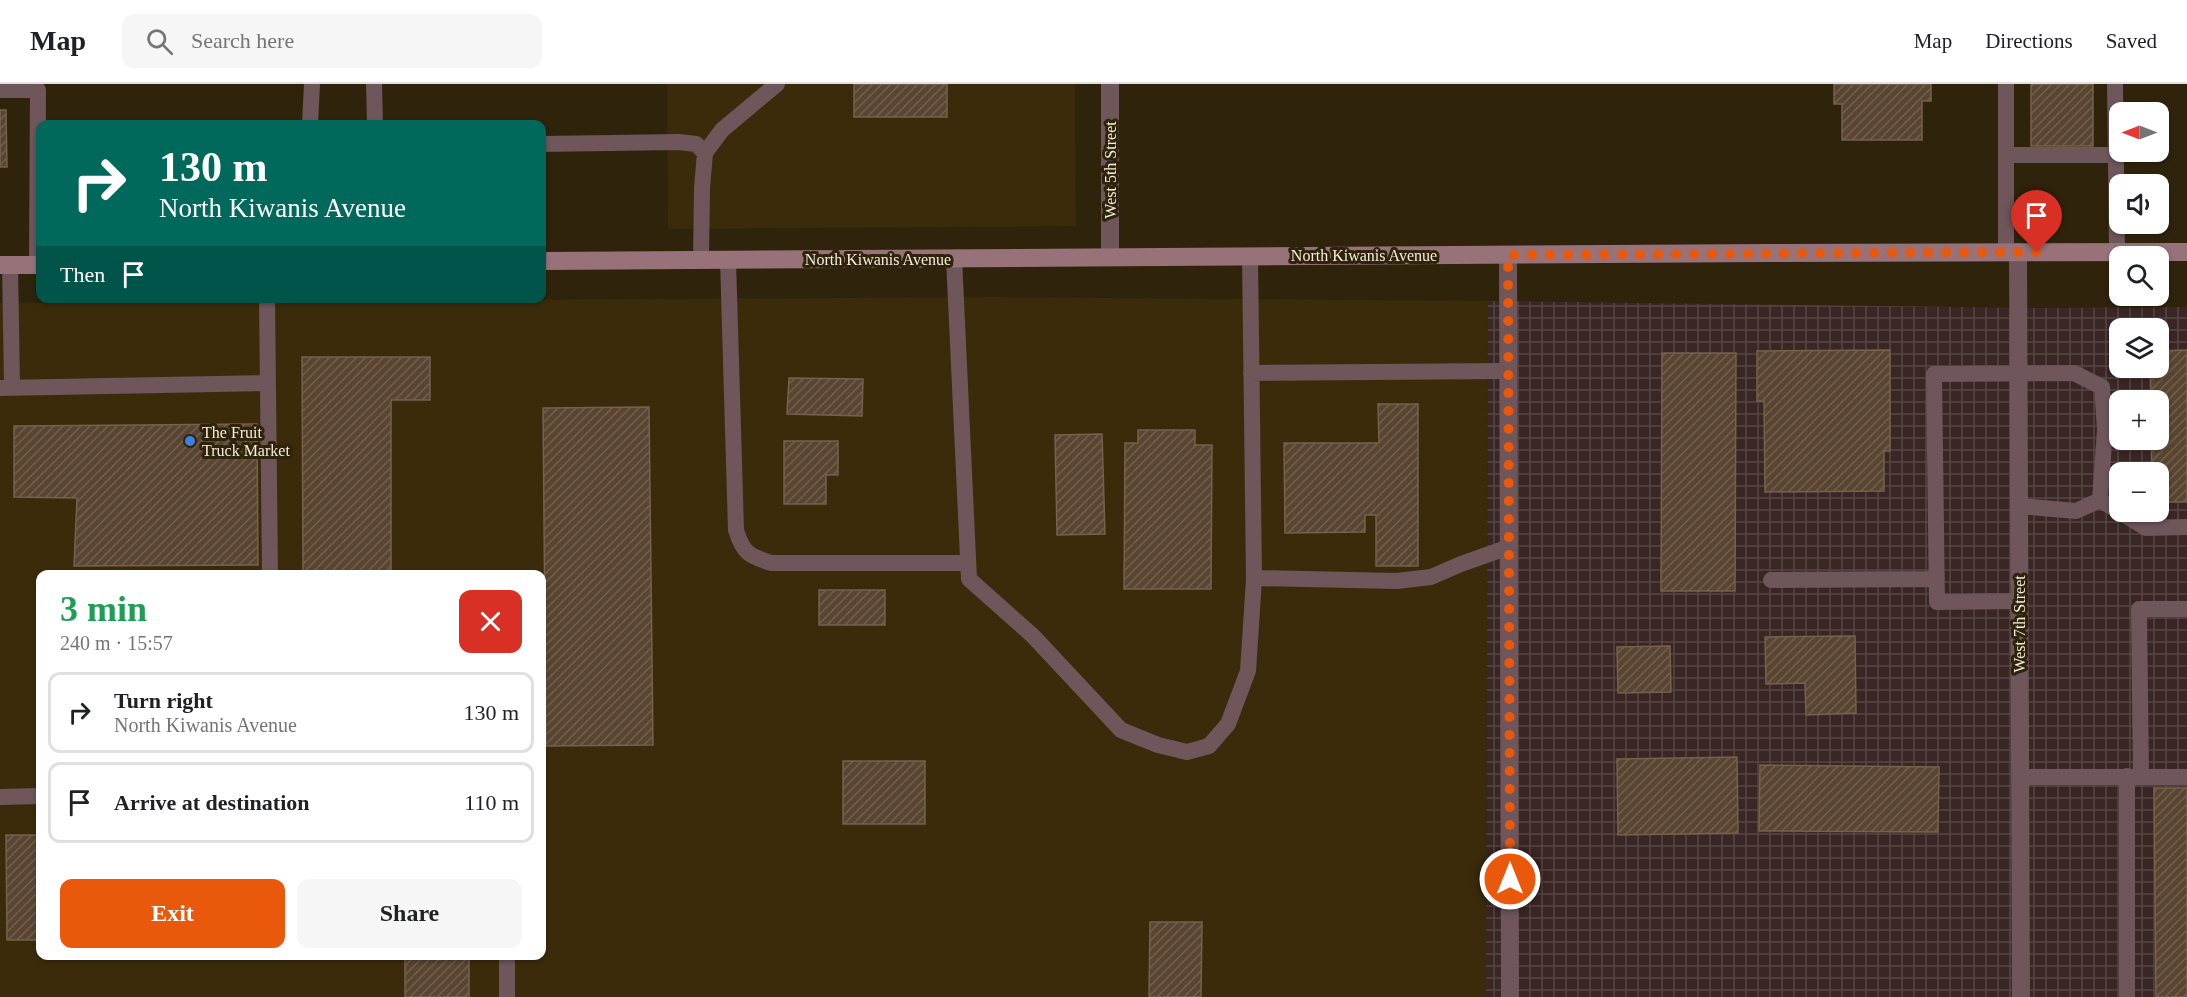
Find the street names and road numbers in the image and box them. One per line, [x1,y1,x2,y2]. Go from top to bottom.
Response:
street label: West 5th Street [1102,121,1119,219]
street label: North Kiwanis Avenue [1291,247,1437,264]
street label: North Kiwanis Avenue [805,251,951,268]
street label: West 7th Street [2011,575,2028,673]

